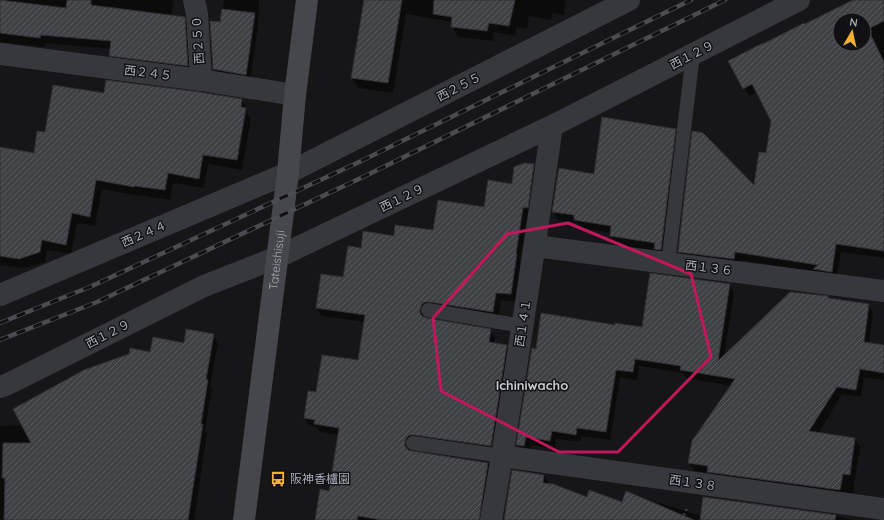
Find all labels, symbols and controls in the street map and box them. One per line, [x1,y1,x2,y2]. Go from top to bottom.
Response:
north arrow [832,12,872,52]
text: N [848,15,859,30]
street label: 西２５０ [188,16,207,65]
street label: 西１２９ [667,37,717,72]
street label: 西２４５ [123,62,173,83]
street label: 西２５５ [434,69,484,104]
street label: 西１２９ [377,180,427,215]
street label: 西２４４ [119,217,169,250]
street label: Tateishisuji [265,229,288,291]
street label: 西１３６ [684,257,734,278]
street label: 西１４１ [511,298,534,348]
street label: 西１２９ [83,316,133,351]
district label: Ichiniwacho [496,377,568,393]
bus stop icon: 阪神香櫨園 [269,470,287,488]
place label: 阪神香櫨園 [290,471,350,486]
street label: 西１３８ [668,472,718,493]

